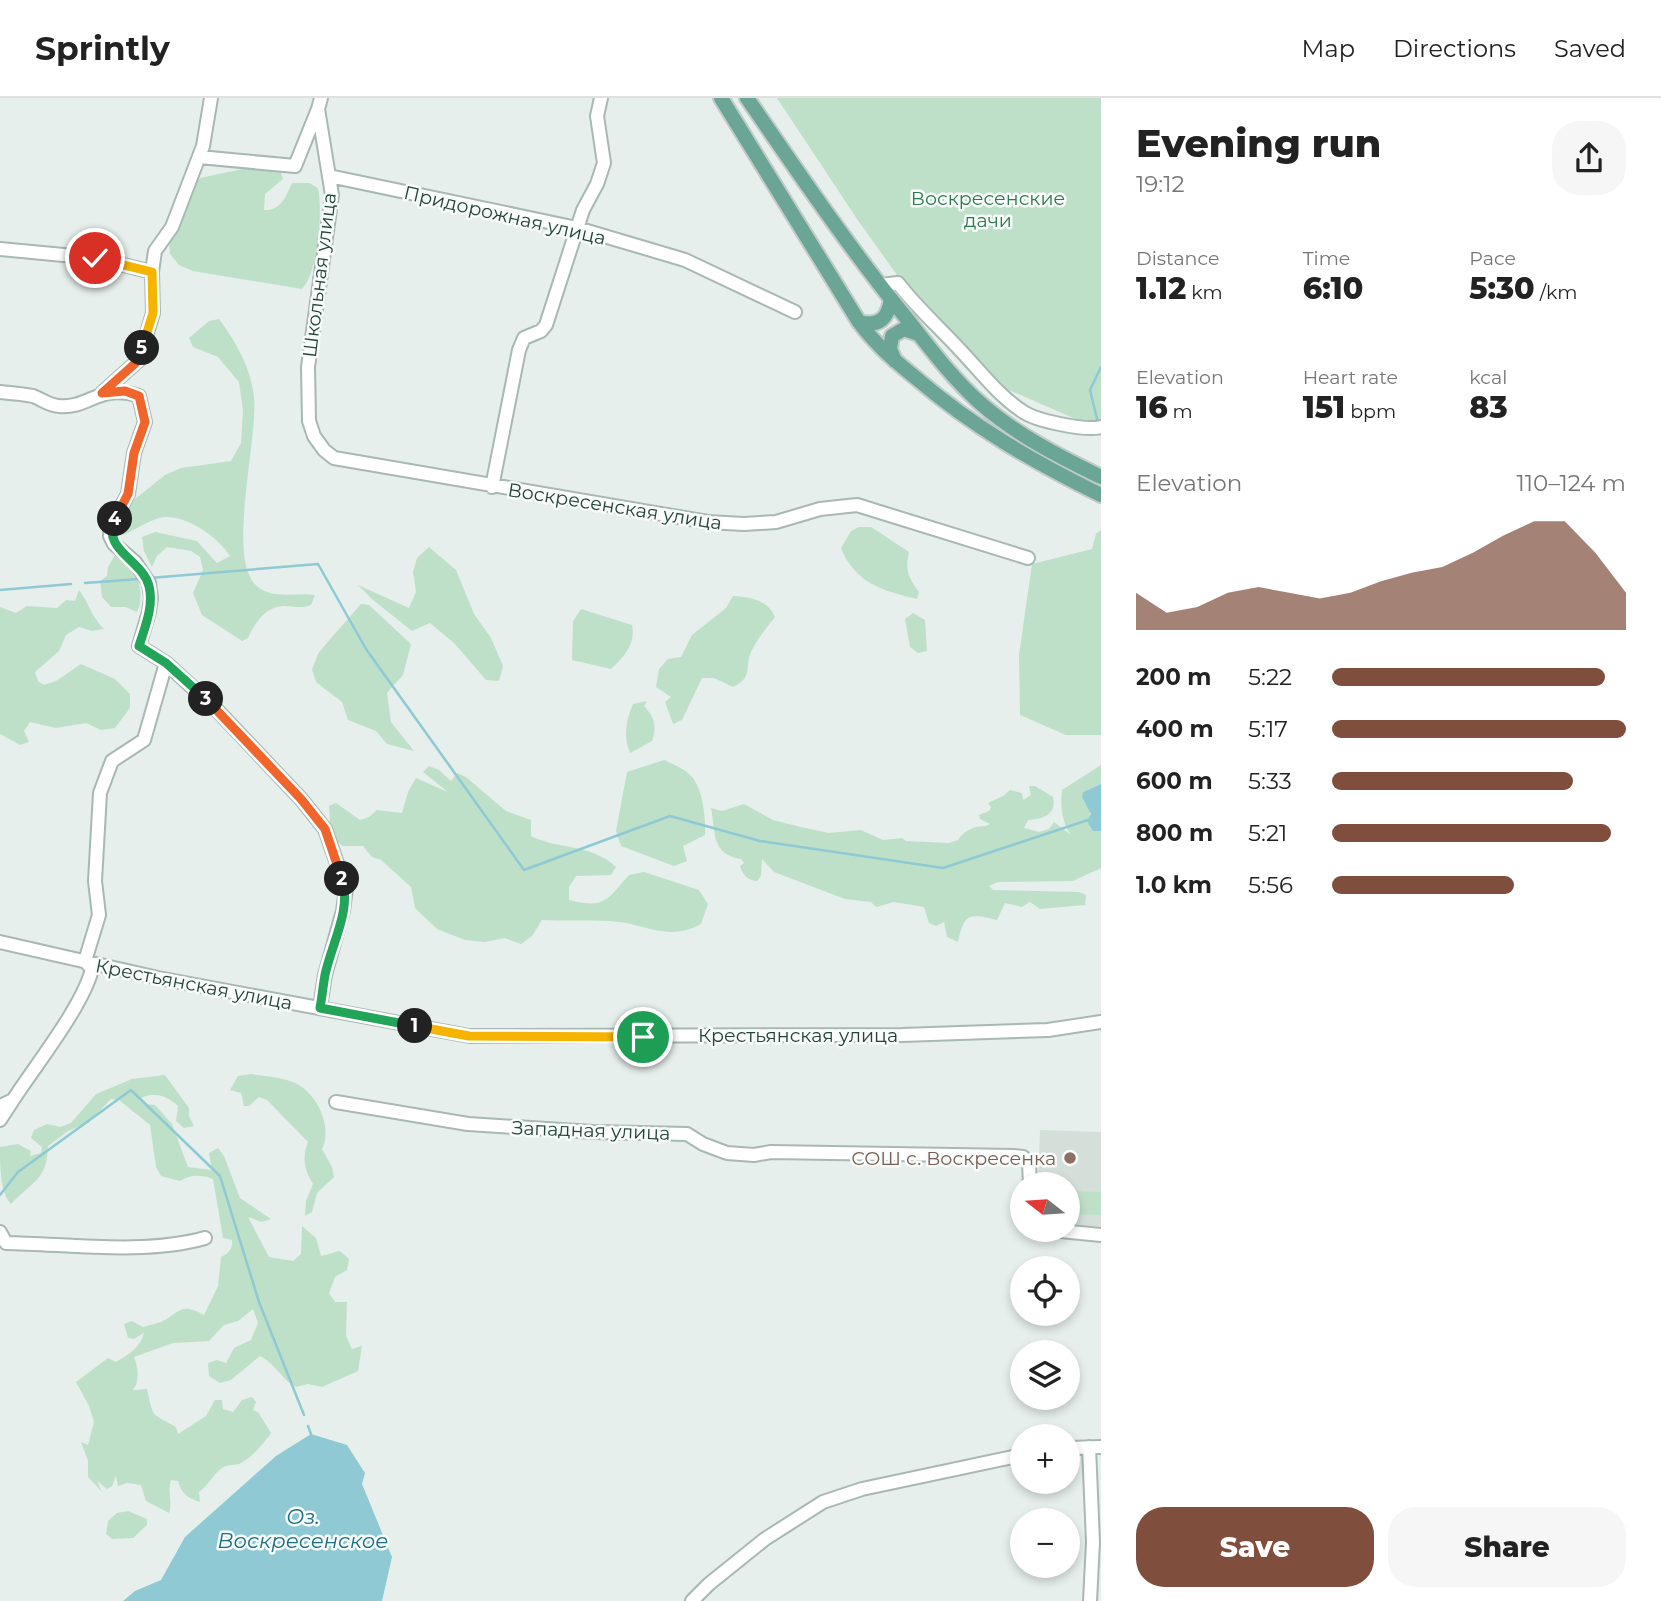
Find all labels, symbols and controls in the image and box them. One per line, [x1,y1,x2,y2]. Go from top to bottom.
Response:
text: Sprintly [35,28,170,68]
text: Map [1302,34,1355,63]
text: Directions [1393,34,1516,63]
text: Saved [1554,34,1626,63]
text: Evening run [1136,120,1381,167]
button: share [1552,121,1626,195]
text: 19:12 [1136,170,1185,198]
street label: Придорожная улица [402,181,608,250]
park label: Воскресенские дачи [911,187,1065,232]
street label: Школьная улица [298,191,341,359]
pin [65,228,125,288]
icon: check [76,239,114,277]
text: Distance [1136,247,1219,270]
text: Time [1303,247,1350,270]
text: Pace [1469,247,1516,270]
text: 1.12 [1136,270,1186,307]
text: 6:10 [1303,270,1363,307]
text: 5:30 [1469,270,1535,307]
text: km [1186,281,1223,304]
text: /km [1535,281,1578,304]
pin: 5 [124,330,160,366]
text: 5 [136,336,147,359]
text: Elevation [1136,366,1224,389]
text: Heart rate [1303,366,1398,389]
text: kcal [1469,366,1507,389]
text: 16 [1136,389,1168,426]
text: 151 [1303,389,1345,426]
text: 83 [1469,389,1508,426]
text: m [1168,400,1193,423]
text: bpm [1345,400,1396,423]
text: Elevation [1136,469,1242,497]
text: 110–124 m [1516,469,1626,497]
street label: Воскресенская улица [506,478,724,535]
pin: 4 [97,502,132,536]
text: 4 [108,507,121,530]
text: 200 m [1136,663,1211,691]
text: 5:22 [1248,663,1292,691]
pin: 3 [188,682,224,716]
text: 3 [200,687,211,710]
text: 400 m [1136,715,1214,743]
text: 5:17 [1248,715,1288,743]
text: 600 m [1136,767,1213,795]
text: 5:33 [1248,767,1292,795]
text: 800 m [1136,819,1213,847]
text: 5:21 [1248,819,1287,847]
pin: 2 [324,862,360,896]
text: 2 [336,867,347,890]
text: 1.0 km [1136,871,1212,899]
text: 5:56 [1248,871,1293,899]
street label: Крестьянская улица [93,954,294,1015]
pin [613,1007,673,1067]
pin: 1 [398,1009,432,1044]
text: 1 [411,1014,418,1037]
icon: arrive [624,1018,662,1056]
street label: Крестьянская улица [698,1024,898,1047]
street label: Западная улица [511,1116,671,1145]
place label: СОШ с. Воскресенка [851,1147,1056,1170]
marker: СОШ с. Воскресенка [1062,1150,1078,1166]
north arrow [1010,1172,1080,1242]
map controls [1010,1172,1080,1578]
button: locate [1010,1256,1080,1326]
button: layers [1010,1340,1080,1410]
button: + [1010,1424,1080,1494]
water label: Оз. Воскресенское [218,1504,388,1553]
button: Save [1136,1507,1374,1587]
button: Share [1388,1507,1626,1587]
button: − [1010,1508,1080,1578]

